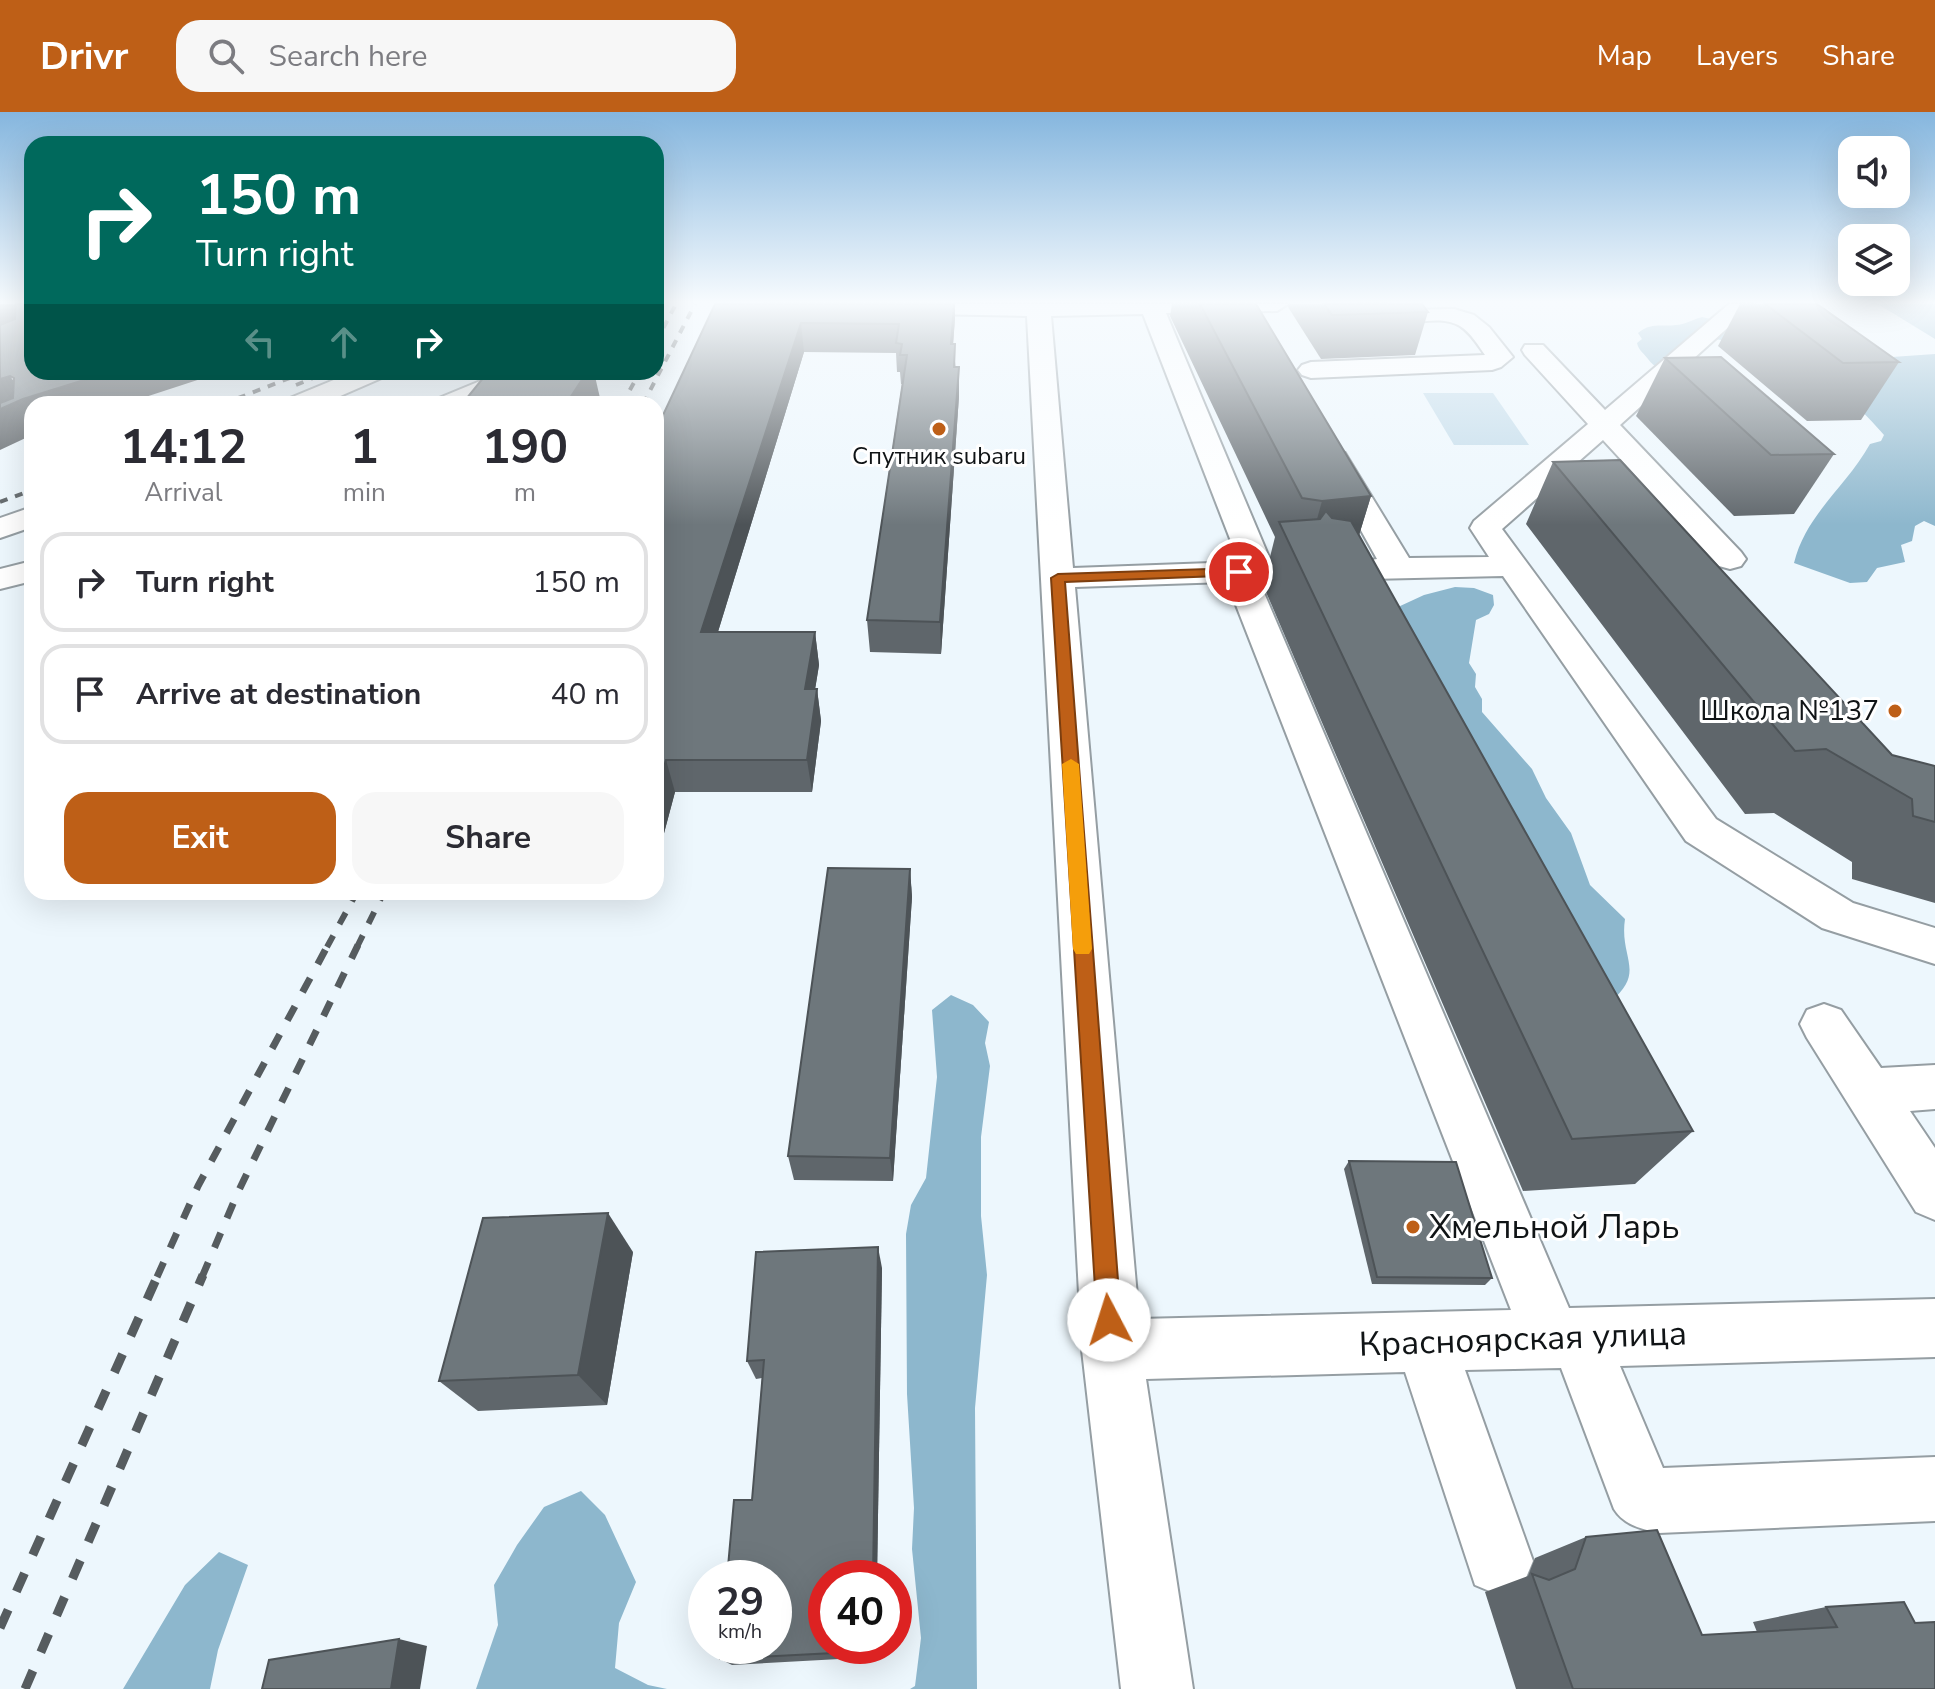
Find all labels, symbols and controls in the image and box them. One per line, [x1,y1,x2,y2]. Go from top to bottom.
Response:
search box [176,20,736,92]
text: Drivr [40,31,128,82]
icon: search [204,34,248,78]
text: Search here [268,36,427,77]
text: Map [1597,37,1652,75]
text: Layers [1696,37,1778,75]
text: Share [1822,37,1895,75]
map controls [1838,136,1910,296]
button: sound [1838,136,1910,208]
text: 150 m [196,157,361,234]
icon: right [64,168,168,272]
button: layers [1838,224,1910,296]
text: Turn right [196,230,353,279]
icon: left [238,320,282,364]
icon: ahead [322,320,366,364]
icon: right [406,320,450,364]
text: 14:12 [120,414,247,480]
text: 1 [350,414,379,480]
text: 190 [482,414,568,480]
marker: Спутник subaru [930,420,948,438]
place label: Спутник subaru [852,440,1026,472]
text: Arrival [144,475,223,510]
text: min [343,475,386,510]
text: m [514,475,536,510]
pin [1205,538,1273,606]
icon: arrive [1217,550,1261,594]
icon: right [68,560,112,604]
text: Turn right [136,562,274,603]
text: 150 m [533,562,620,603]
icon: arrive [68,672,112,716]
text: Arrive at destination [136,674,421,715]
text: 40 m [551,674,620,715]
place label: Школа №137 [1700,692,1879,730]
marker: Школа №137 [1886,702,1904,720]
button: Exit [64,792,336,884]
button: Share [352,792,624,884]
place label: Хмельной Ларь [1429,1204,1679,1250]
marker: Хмельной Ларь [1404,1218,1422,1236]
position arrow [1067,1278,1151,1362]
street label: Красноярская улица [1358,1310,1688,1368]
speed limit sign: 40 [808,1560,912,1664]
text: 29 [716,1575,764,1629]
text: km/h [718,1618,762,1645]

